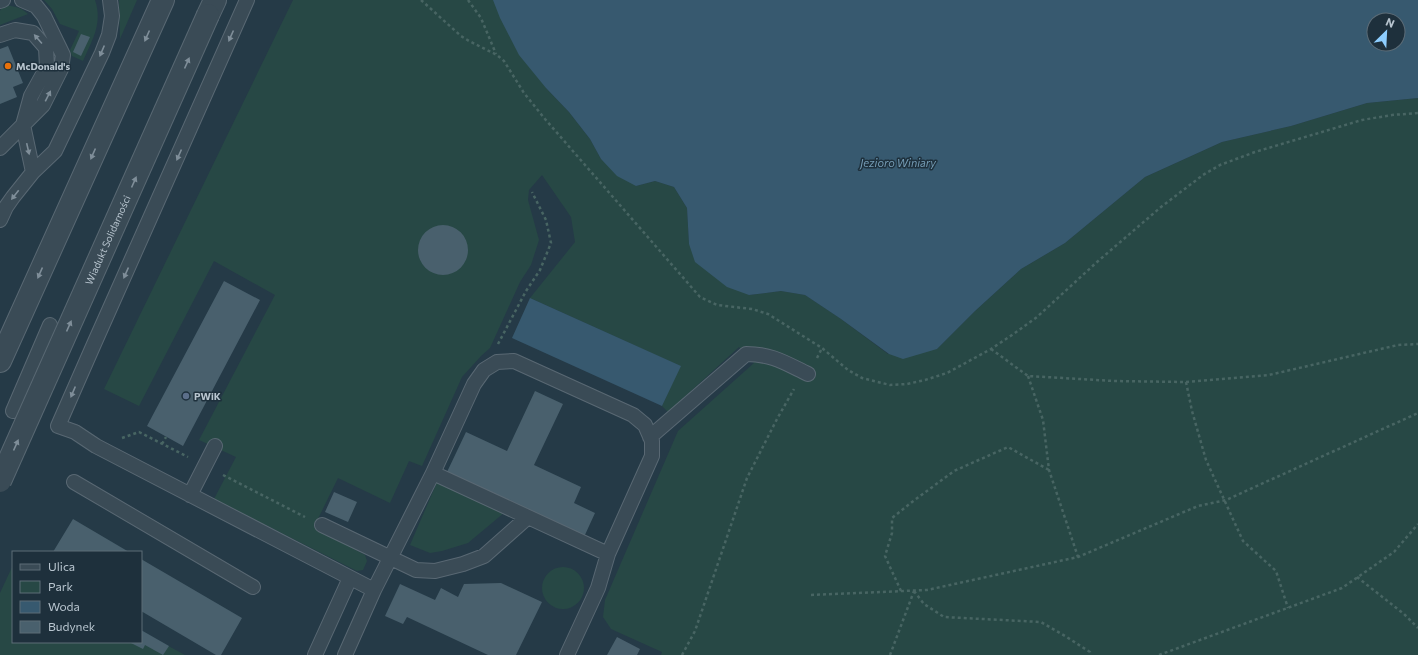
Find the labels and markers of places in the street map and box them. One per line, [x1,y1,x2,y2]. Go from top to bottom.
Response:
place label: McDonald's [16,60,71,72]
marker: McDonald's [3,61,13,71]
place label: PWiK [194,390,221,402]
marker: PWiK [181,391,191,401]

